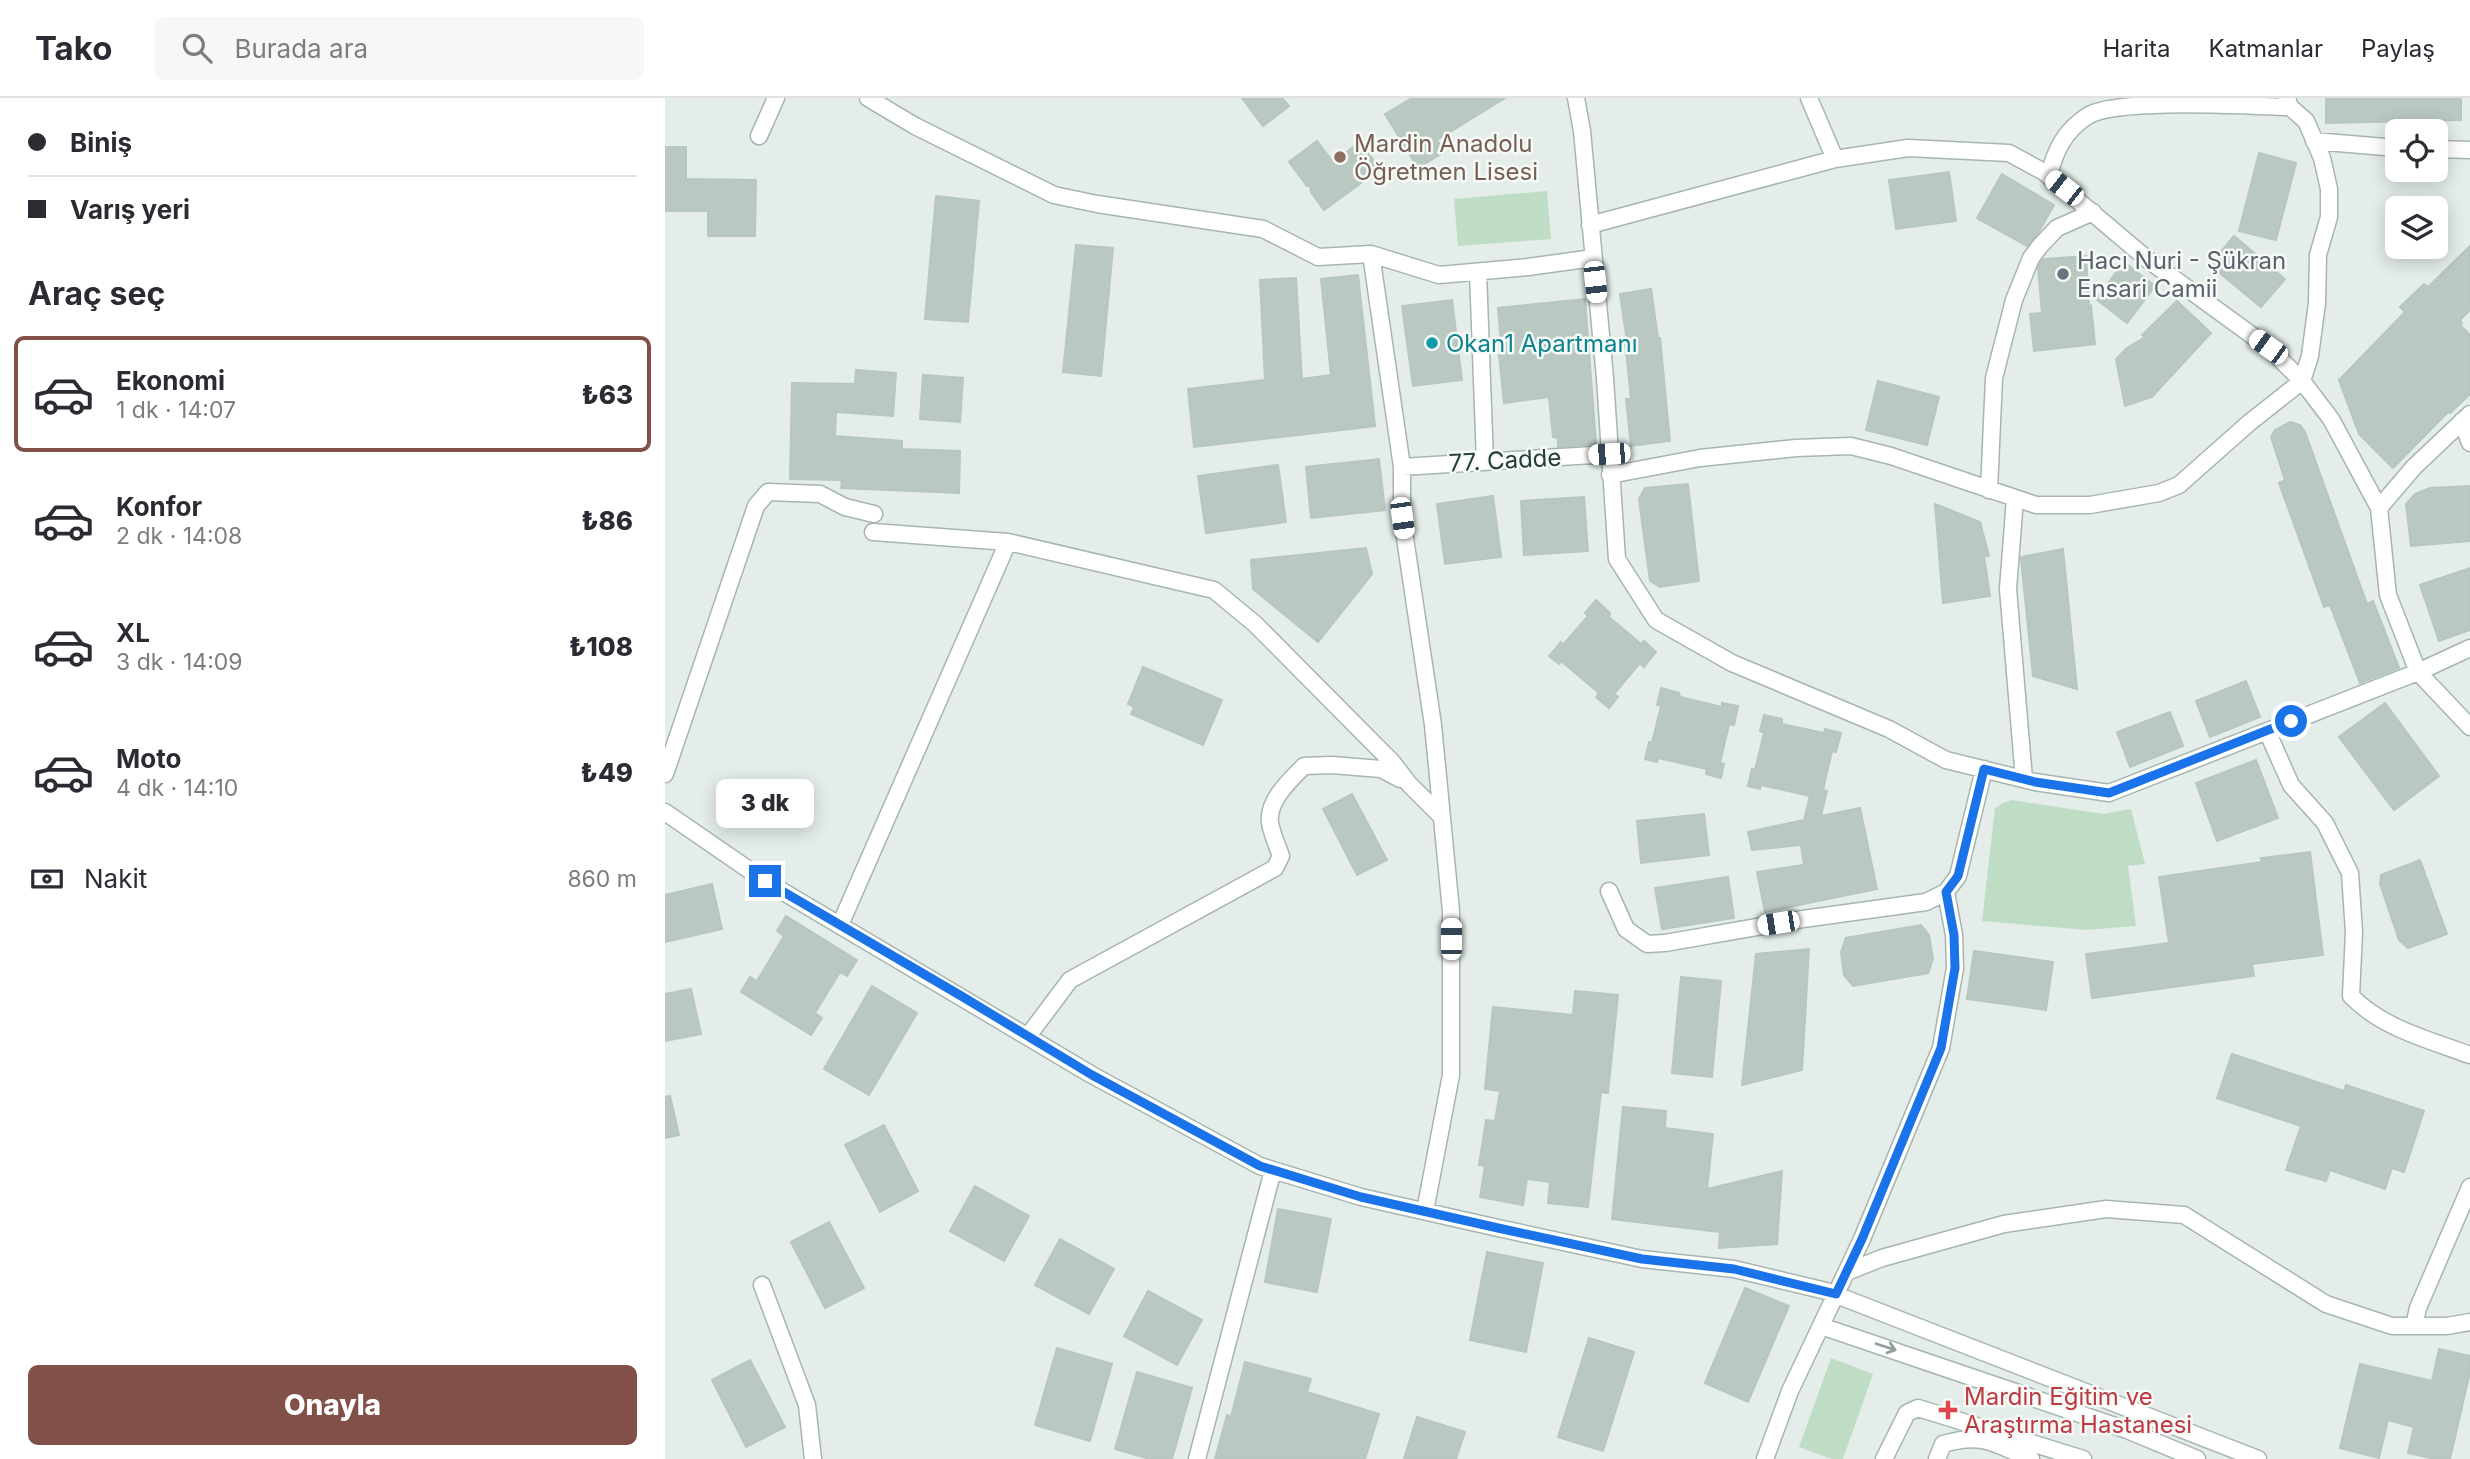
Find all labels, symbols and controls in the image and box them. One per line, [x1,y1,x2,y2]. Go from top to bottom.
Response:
search box [154,17,644,80]
text: Tako [35,28,112,68]
icon: search [178,29,216,67]
text: Burada ara [234,33,368,64]
text: Harita [2103,34,2171,63]
text: Katmanlar [2209,34,2323,63]
text: Paylaş [2361,34,2435,63]
map controls [2385,119,2448,259]
button: locate [2385,119,2448,182]
text: Biniş [70,127,132,158]
place label: Mardin Anadolu Öğretmen Lisesi [1354,129,1538,186]
marker: Mardin Anadolu Öğretmen Lisesi [1332,149,1348,165]
car [2041,167,2088,209]
text: Varış yeri [70,194,190,225]
button: layers [2385,196,2448,259]
place label: Hacı Nuri - Şükran Ensari Camii [2077,246,2286,303]
car [1583,260,1608,304]
marker: Hacı Nuri - Şükran Ensari Camii [2055,266,2071,282]
text: Araç seç [28,274,165,313]
car [2245,326,2292,368]
place label: Okan1 Apartmanı [1446,329,1637,358]
marker: Okan1 Apartmanı [1424,335,1440,351]
icon: car [32,363,95,426]
text: Ekonomi [116,365,225,396]
text: ₺63 [581,379,633,410]
text: 1 dk · 14:07 [116,396,236,424]
car [1588,442,1631,466]
street label: 77. Cadde [1448,443,1562,477]
icon: car [32,489,95,552]
text: Konfor [116,491,202,522]
car [1389,496,1416,540]
text: ₺86 [581,505,633,536]
text: 2 dk · 14:08 [116,522,242,550]
icon: car [32,615,95,678]
text: XL [116,617,150,648]
text: ₺108 [569,631,633,662]
text: 3 dk · 14:09 [116,648,243,676]
route start [2275,705,2307,737]
icon: car [32,741,95,804]
text: Moto [116,743,181,774]
text: ₺49 [581,757,633,788]
text: 4 dk · 14:10 [116,774,238,802]
callout: 3 dk [716,780,814,828]
text: 3 dk [741,789,789,817]
icon: cash [28,860,66,898]
text: Nakit [84,863,147,894]
text: 860 m [567,865,637,893]
route end [749,865,781,897]
car [1756,909,1801,937]
car [1441,918,1462,960]
one-way arrow [1874,1342,1896,1354]
button: Onayla [28,1365,637,1445]
place label: Mardin Eğitim ve Araştırma Hastanesi [1964,1382,2192,1439]
marker: Mardin Eğitim ve Araştırma Hastanesi [1938,1400,1958,1420]

